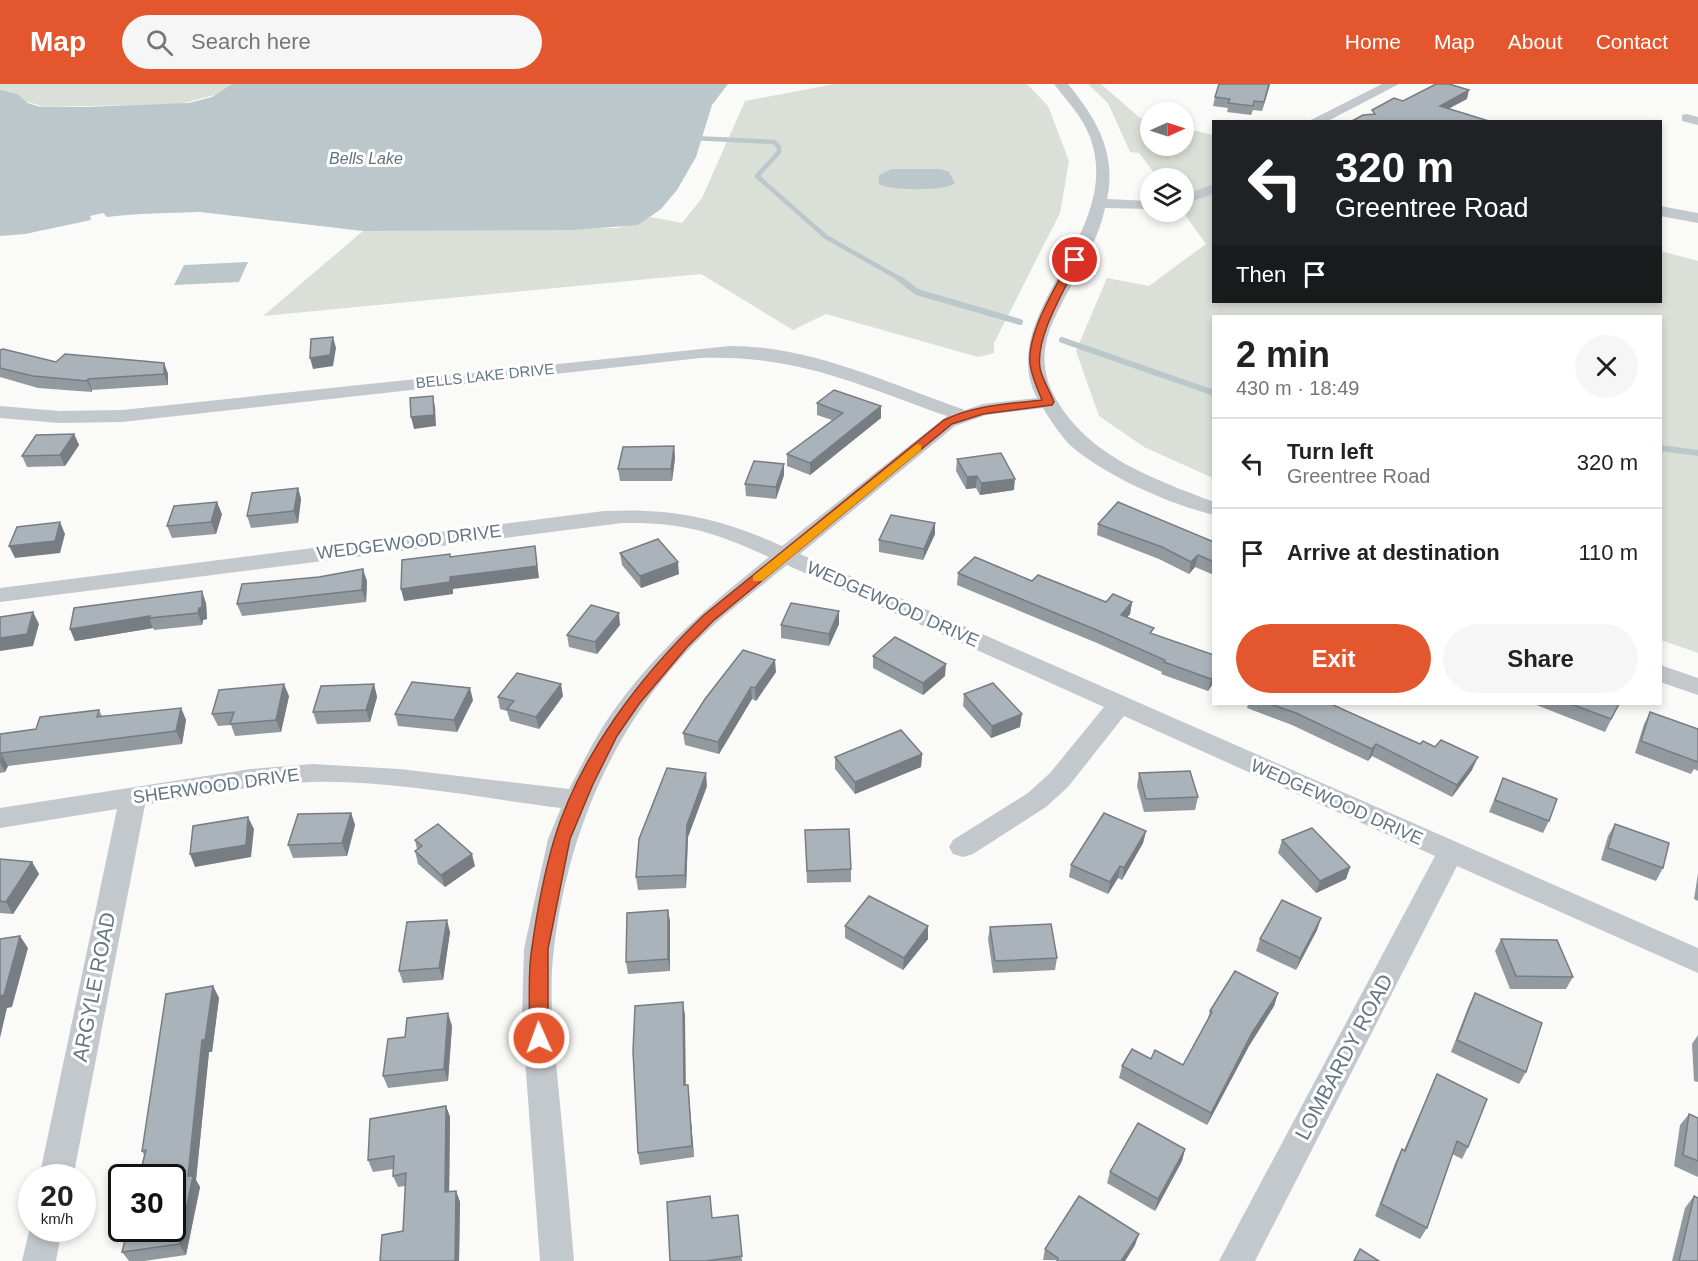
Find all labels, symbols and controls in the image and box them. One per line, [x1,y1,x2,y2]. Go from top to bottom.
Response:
search box [122,15,542,69]
text: Map [30,26,86,57]
icon: search [143,26,176,59]
text: Search here [191,29,311,54]
text: Home [1345,30,1401,53]
text: Map [1434,30,1475,53]
text: About [1508,30,1563,53]
text: Contact [1596,30,1668,53]
north arrow [1140,102,1194,156]
map controls [1140,102,1194,222]
icon: left [1236,144,1314,222]
text: 320 m [1335,144,1454,191]
water label: Bells Lake [329,150,403,167]
button: layers [1140,168,1194,222]
text: Greentree Road [1335,193,1529,223]
pin [1049,234,1100,285]
icon: arrive [1058,243,1091,276]
icon: arrive [1298,258,1331,291]
text: Then [1236,262,1286,287]
text: 2 min [1236,334,1330,375]
button: close [1575,335,1638,398]
street label: BELLS LAKE DRIVE [415,360,555,391]
text: 430 m · 18:49 [1236,377,1359,399]
text: Turn left [1287,439,1373,464]
icon: left [1236,447,1269,480]
text: 320 m [1577,450,1638,475]
text: Greentree Road [1287,465,1430,487]
street label: WEDGEWOOD DRIVE [315,521,503,563]
icon: arrive [1236,537,1269,570]
text: Arrive at destination [1287,540,1500,565]
text: 110 m [1578,540,1638,565]
street label: WEDGEWOOD DRIVE [804,557,982,651]
button: Exit [1236,624,1431,693]
button: Share [1443,624,1638,693]
street label: WEDGEWOOD DRIVE [1248,755,1426,849]
street label: SHERWOOD DRIVE [132,764,300,808]
street label: ARGYLE ROAD [68,910,119,1064]
street label: LOMBARDY ROAD [1290,970,1397,1143]
position arrow [507,1006,571,1070]
speed limit sign: 30 [108,1164,186,1242]
text: 20 [40,1179,74,1212]
text: km/h [41,1210,73,1227]

